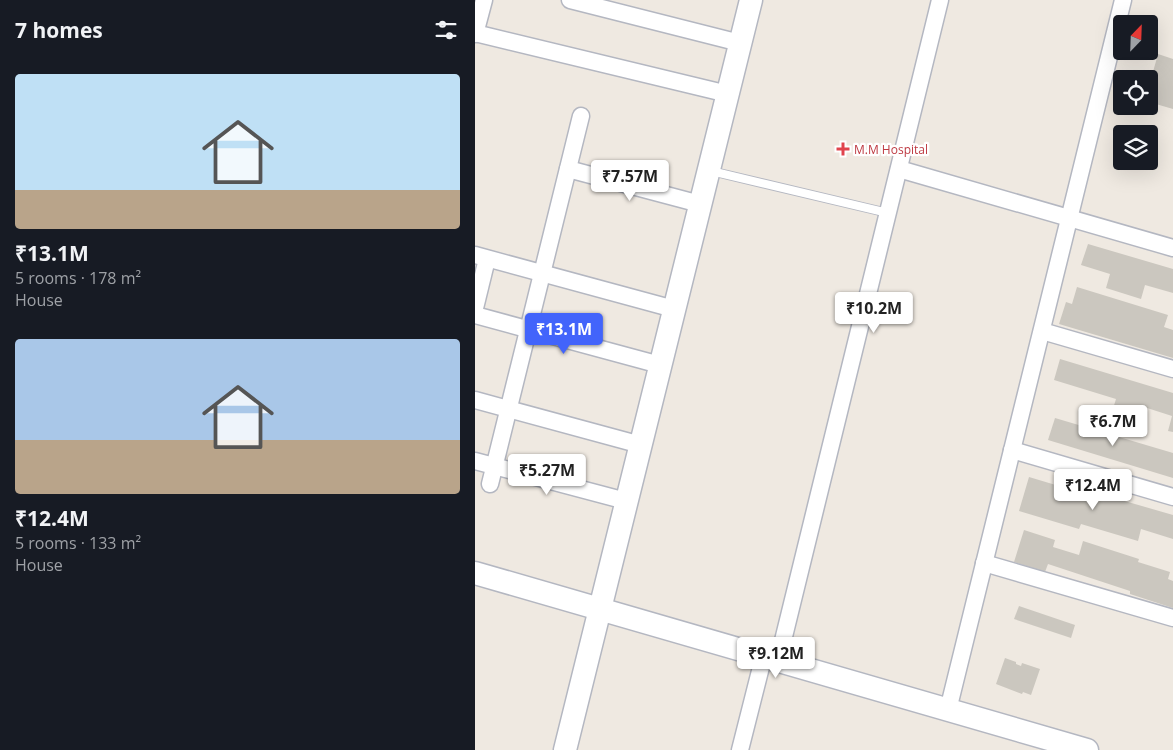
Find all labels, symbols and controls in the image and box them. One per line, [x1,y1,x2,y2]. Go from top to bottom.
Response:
north arrow [1113,15,1157,60]
map controls [1113,15,1158,170]
text: 7 homes [15,16,103,44]
icon: filters [432,16,460,44]
button: locate [1113,70,1158,115]
icon: home [193,107,283,197]
button: layers [1113,125,1158,170]
place label: M.M Hospital [854,141,928,158]
marker: M.M Hospital [836,142,850,156]
pin: ₹7.57M [589,160,671,202]
text: ₹7.57M [602,165,658,187]
text: ₹13.1M [15,239,89,267]
text: 5 rooms · 178 m² [15,267,141,289]
text: House [15,289,63,311]
pin: ₹10.2M [833,292,915,334]
text: ₹10.2M [846,297,902,319]
pin: ₹13.1M [523,312,605,355]
text: ₹13.1M [536,318,592,340]
icon: home [193,372,283,462]
pin: ₹6.7M [1078,404,1148,447]
text: ₹6.7M [1089,410,1137,432]
pin: ₹5.27M [506,454,588,496]
text: ₹5.27M [519,459,575,481]
pin: ₹12.4M [1052,468,1134,511]
text: ₹12.4M [1065,474,1121,496]
text: ₹12.4M [15,504,89,532]
text: 5 rooms · 133 m² [15,532,141,554]
text: House [15,554,63,576]
pin: ₹9.12M [735,636,817,679]
text: ₹9.12M [748,642,804,664]

